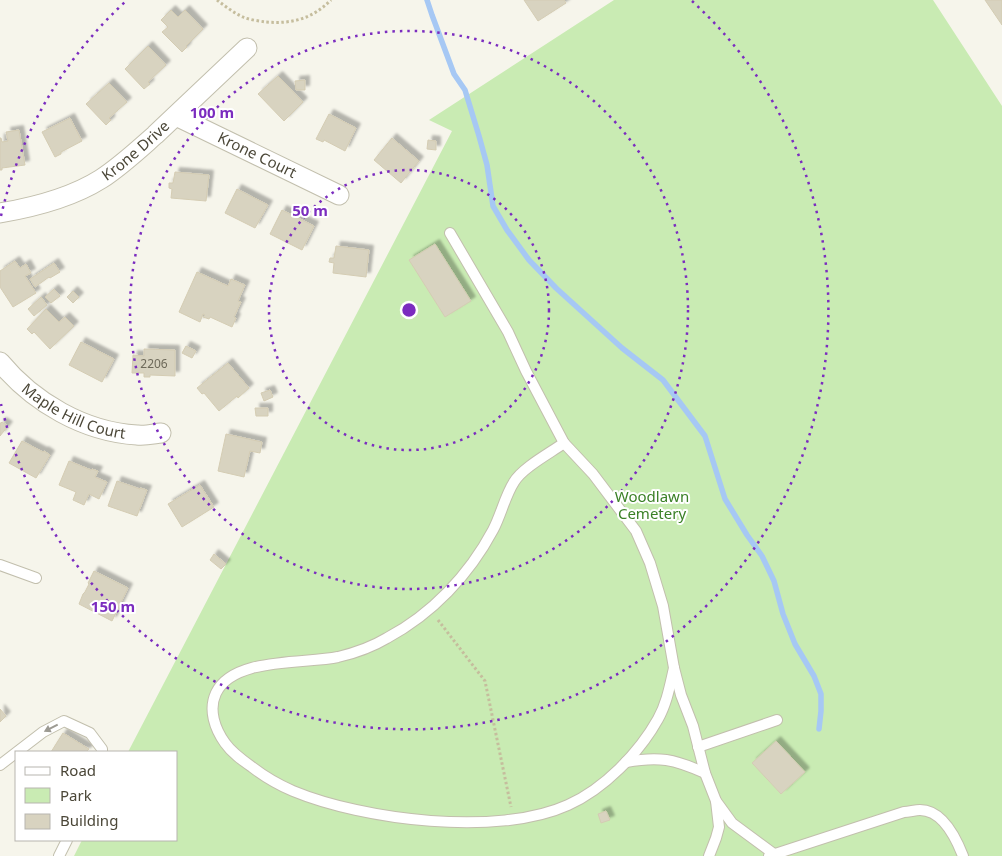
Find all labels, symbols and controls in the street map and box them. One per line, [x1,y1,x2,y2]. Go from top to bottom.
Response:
text: 100 m [190,102,234,122]
street label: Krone Drive [97,116,173,185]
street label: Krone Court [215,127,301,182]
text: 50 m [292,200,328,220]
centre of rings [400,301,418,319]
house number: 2206 [140,355,168,372]
street label: Maple Hill Court [18,378,128,443]
park label: Woodlawn Cemetery [615,486,689,523]
text: 150 m [91,596,135,616]
one-way arrow [44,724,58,732]
legend [15,751,178,841]
text: Road [60,760,96,780]
text: Park [60,785,92,805]
text: Building [60,810,118,830]

